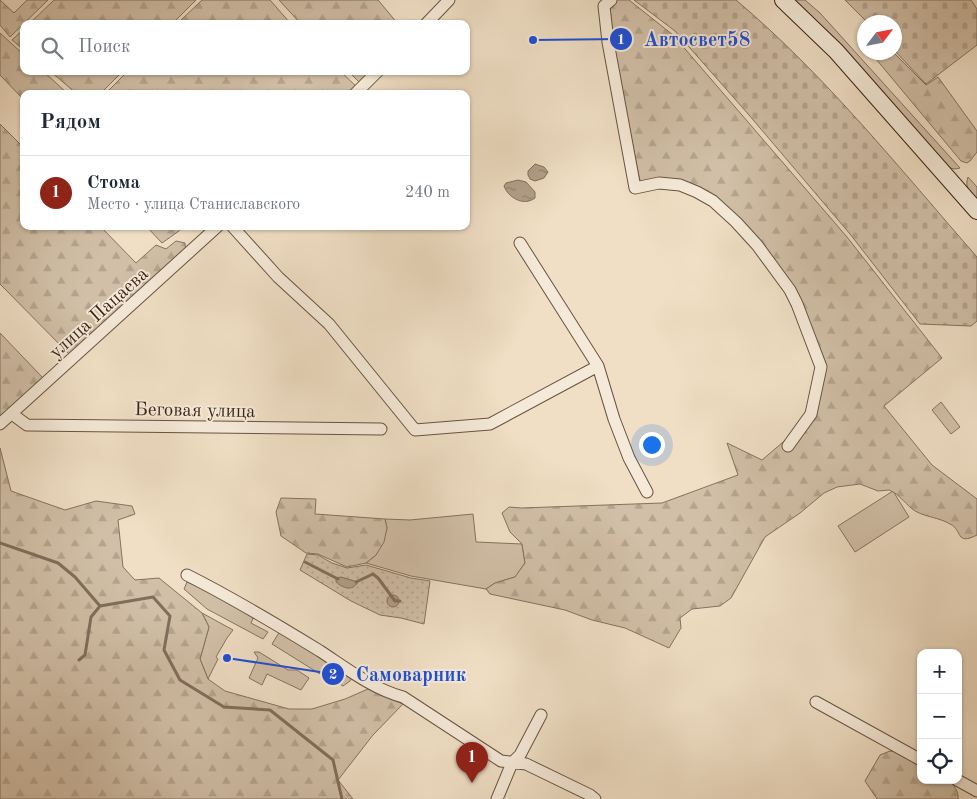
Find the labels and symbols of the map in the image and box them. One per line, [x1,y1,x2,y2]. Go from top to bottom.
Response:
north arrow [857,15,902,60]
callout: Автосвет58 [609,21,760,56]
text: Автосвет58 [644,30,750,51]
text: 1 [617,33,625,48]
street label: улица Пацаева [47,264,153,363]
street label: Беговая улица [134,401,256,422]
your location [639,432,665,458]
callout: Самоварник [321,656,477,691]
text: Самоварник [356,666,467,686]
text: 2 [329,668,337,683]
pin: 1 [456,742,488,783]

